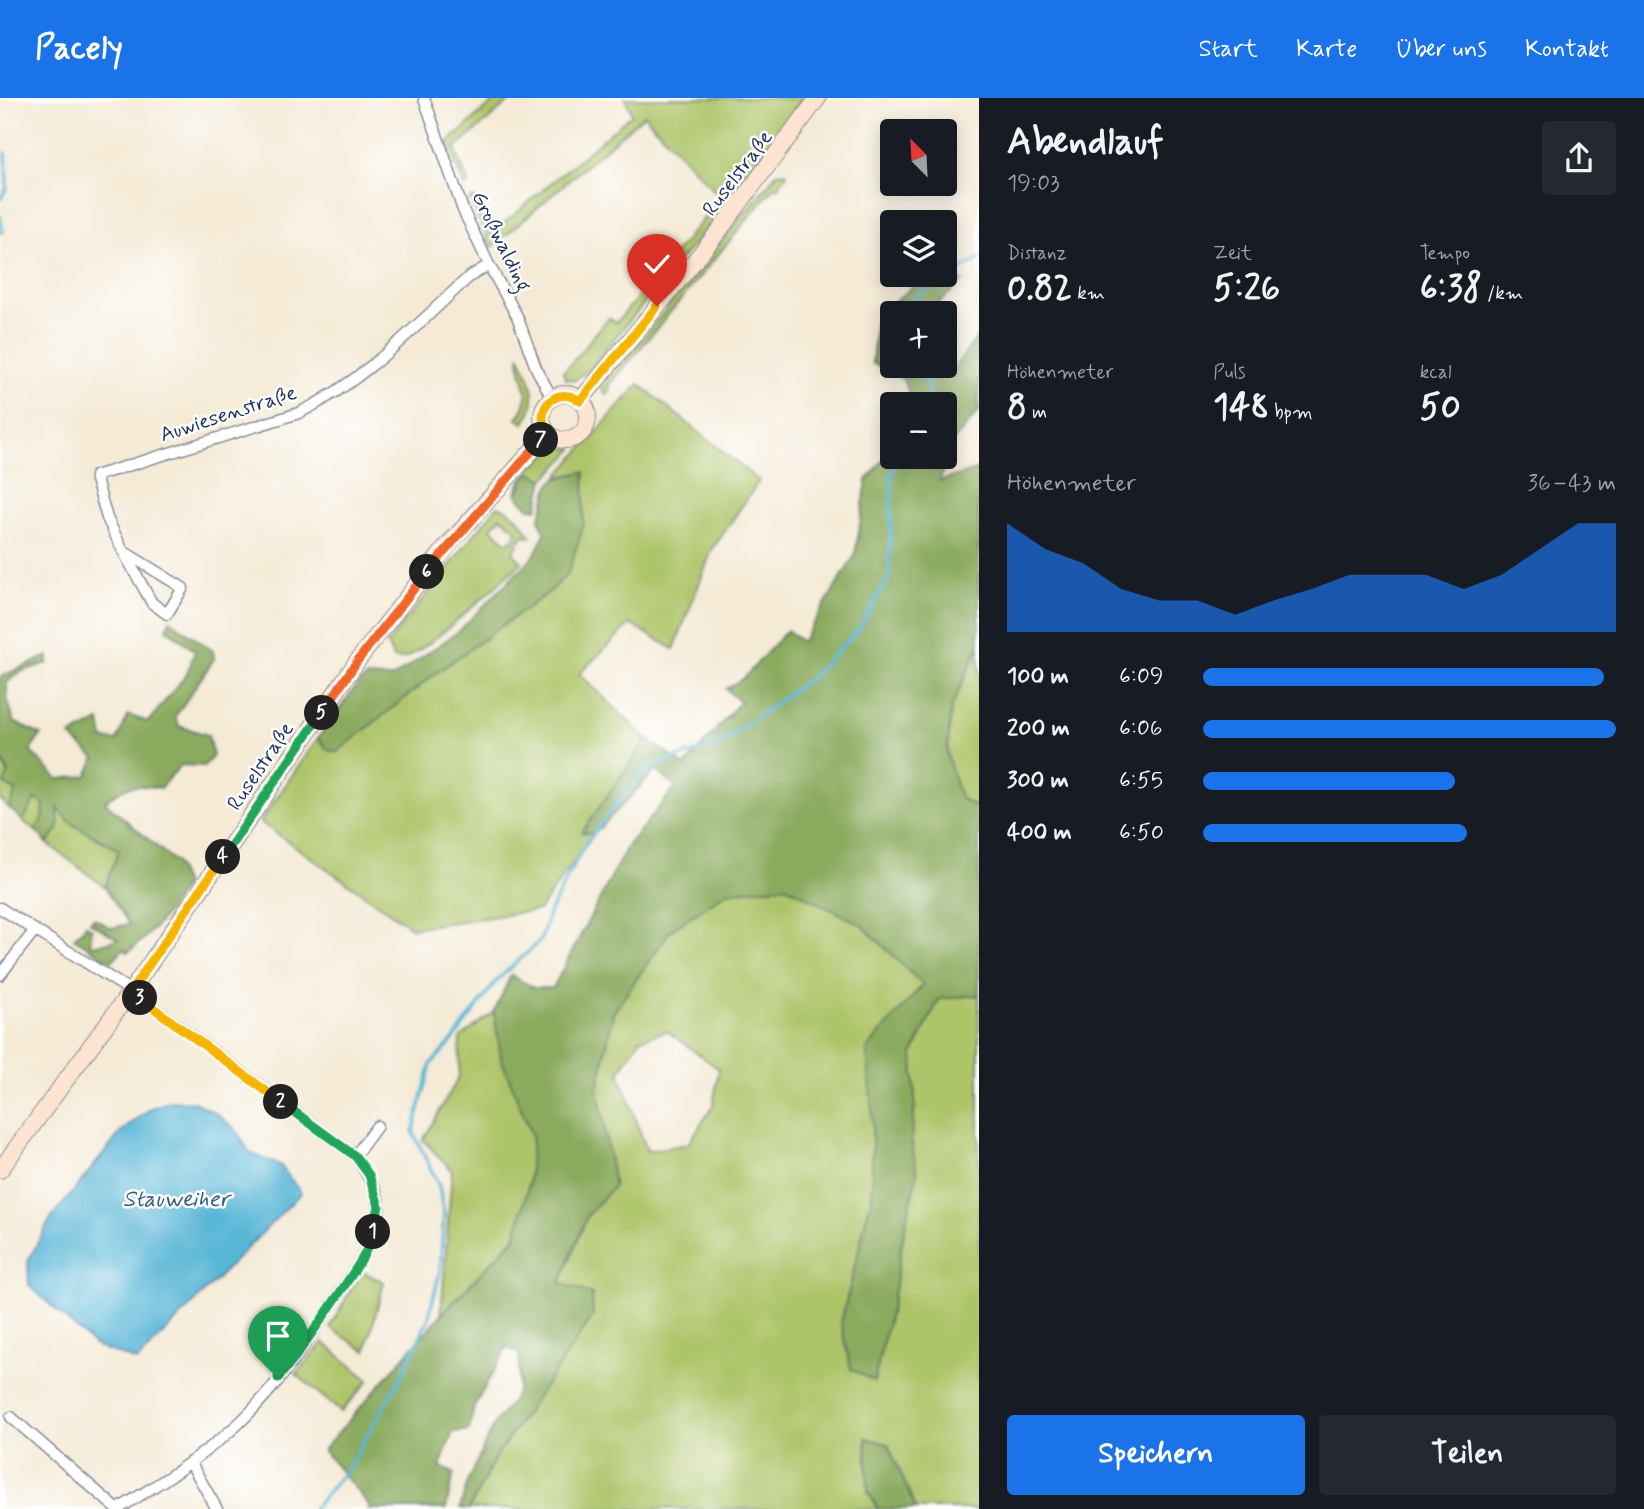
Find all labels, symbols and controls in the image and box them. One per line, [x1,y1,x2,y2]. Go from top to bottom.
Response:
text: Pacely [35,27,123,71]
text: Start [1198,34,1258,65]
text: Karte [1296,34,1357,65]
text: Über uns [1395,34,1487,65]
text: Kontakt [1525,34,1609,65]
text: Abendlauf [1007,118,1164,167]
north arrow [880,119,957,196]
map controls [880,119,957,469]
button: share [1542,121,1616,195]
street label: Ruselstraße [696,125,779,222]
text: 19:03 [1007,169,1060,199]
street label: Großwalding [463,186,538,297]
button: layers [880,210,957,287]
pin [627,234,687,306]
text: Distanz [1007,241,1067,266]
text: Zeit [1213,241,1252,266]
text: Tempo [1420,241,1470,266]
icon: check [638,245,676,283]
text: 0.82 [1007,266,1072,312]
text: 5:26 [1213,266,1280,312]
text: 6:38 [1420,266,1482,312]
text: km [1072,281,1105,306]
text: /km [1482,281,1523,306]
button: + [880,301,957,378]
text: Höhenmeter [1007,360,1113,385]
text: Puls [1213,360,1245,385]
text: kcal [1420,360,1452,385]
street label: Auwiesenstraße [156,379,300,449]
text: 8 [1007,385,1027,431]
text: 148 [1213,385,1269,431]
text: 50 [1420,385,1461,431]
button: − [880,392,957,469]
text: m [1027,400,1047,425]
text: bpm [1269,400,1313,425]
pin: 7 [524,422,558,458]
text: 7 [535,427,546,452]
text: Höhenmeter [1007,469,1136,499]
text: 36–43 m [1528,469,1616,499]
pin: 6 [410,554,444,589]
text: 6 [422,559,431,584]
text: 100 m [1007,662,1069,692]
text: 6:09 [1119,662,1163,692]
pin: 5 [304,696,340,730]
text: 5 [316,700,327,725]
text: 200 m [1007,714,1070,744]
text: 6:06 [1119,714,1163,744]
street label: Ruselstraße [221,717,301,816]
text: 300 m [1007,766,1069,796]
text: 6:55 [1119,766,1163,796]
text: 400 m [1007,818,1072,848]
text: 6:50 [1119,818,1164,848]
pin: 4 [206,840,241,874]
text: 4 [217,844,228,869]
pin: 3 [122,981,158,1016]
text: 3 [135,985,144,1010]
pin: 2 [264,1084,298,1119]
text: 2 [276,1089,285,1114]
water label: Stauweiher [123,1185,233,1215]
pin: 1 [356,1214,390,1250]
text: 1 [368,1219,377,1244]
pin [248,1306,308,1378]
icon: arrive [259,1317,297,1355]
button: Speichern [1007,1415,1305,1495]
button: Teilen [1319,1415,1616,1495]

